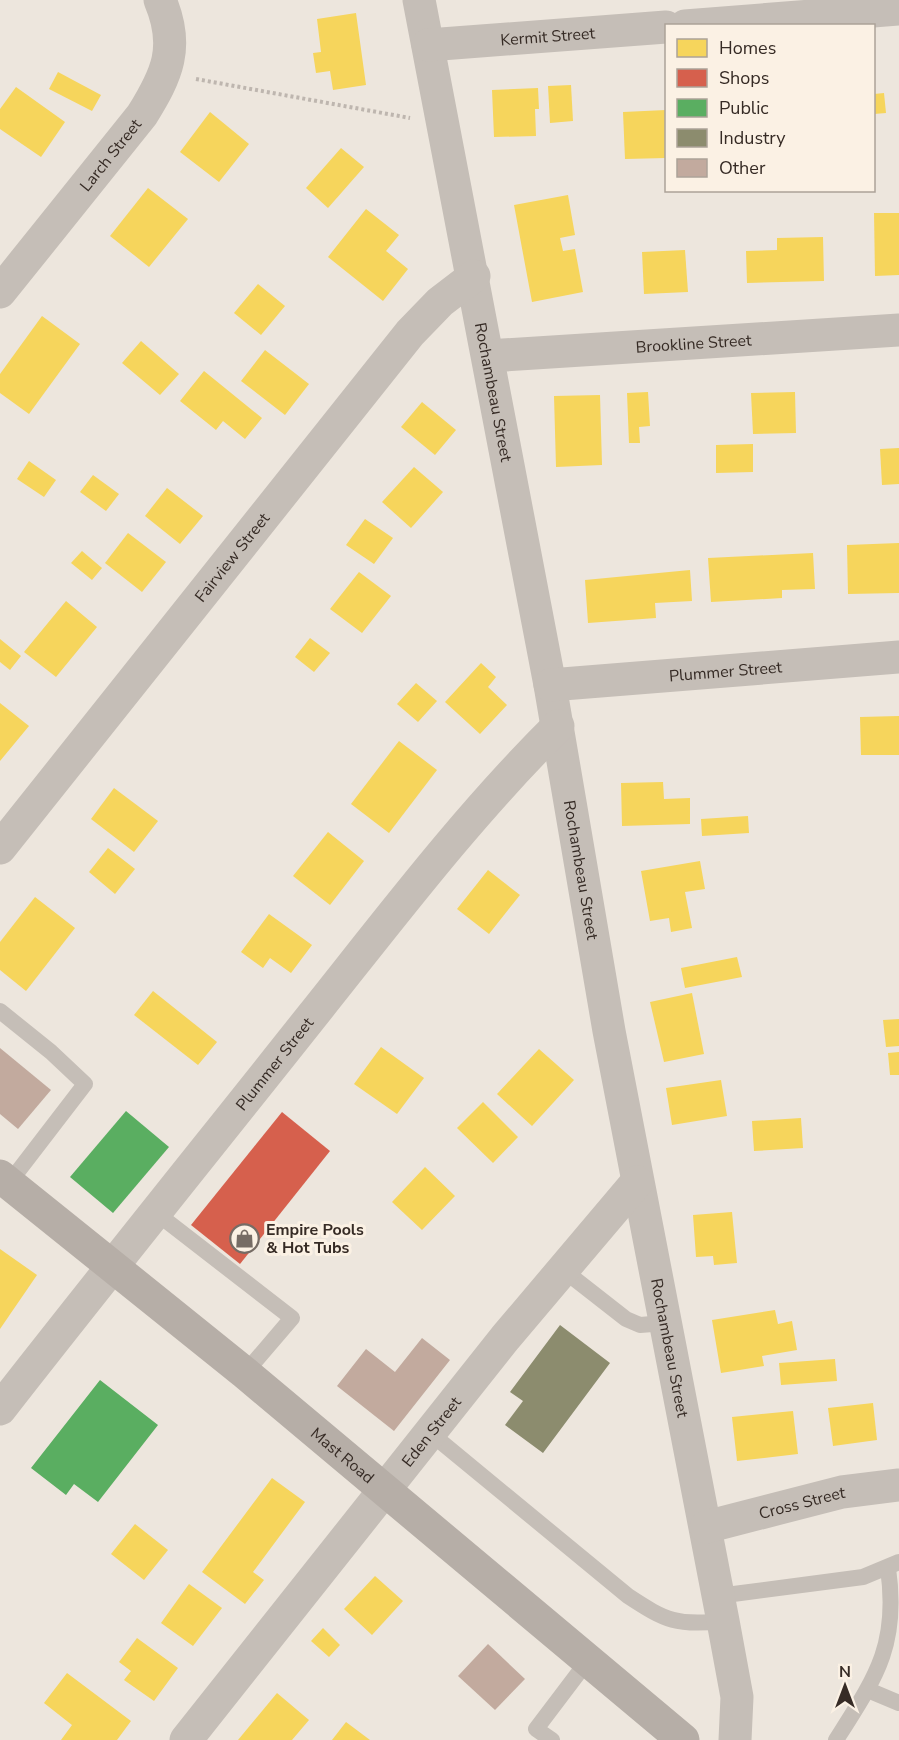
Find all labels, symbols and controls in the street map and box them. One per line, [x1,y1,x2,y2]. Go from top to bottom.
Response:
street label: Kermit Street [500,22,596,51]
legend [665,24,875,192]
text: Homes [719,36,776,60]
text: Shops [719,66,769,90]
text: Public [719,96,769,120]
street label: Larch Street [75,114,147,196]
text: Industry [719,126,786,150]
text: Other [719,156,766,180]
street label: Rochambeau Street [469,321,517,464]
street label: Brookline Street [635,329,753,359]
street label: Fairview Street [190,508,275,607]
street label: Plummer Street [668,656,783,687]
street label: Rochambeau Street [558,799,603,942]
street label: Plummer Street [231,1013,319,1115]
place label: Empire Pools & Hot Tubs [266,1219,364,1259]
shop icon: Empire Pools & Hot Tubs [229,1222,261,1254]
street label: Rochambeau Street [645,1276,693,1420]
street label: Eden Street [397,1392,467,1472]
street label: Mast Road [306,1423,379,1489]
street label: Cross Street [756,1482,847,1525]
north arrow [815,1656,875,1716]
text: N [839,1661,851,1683]

